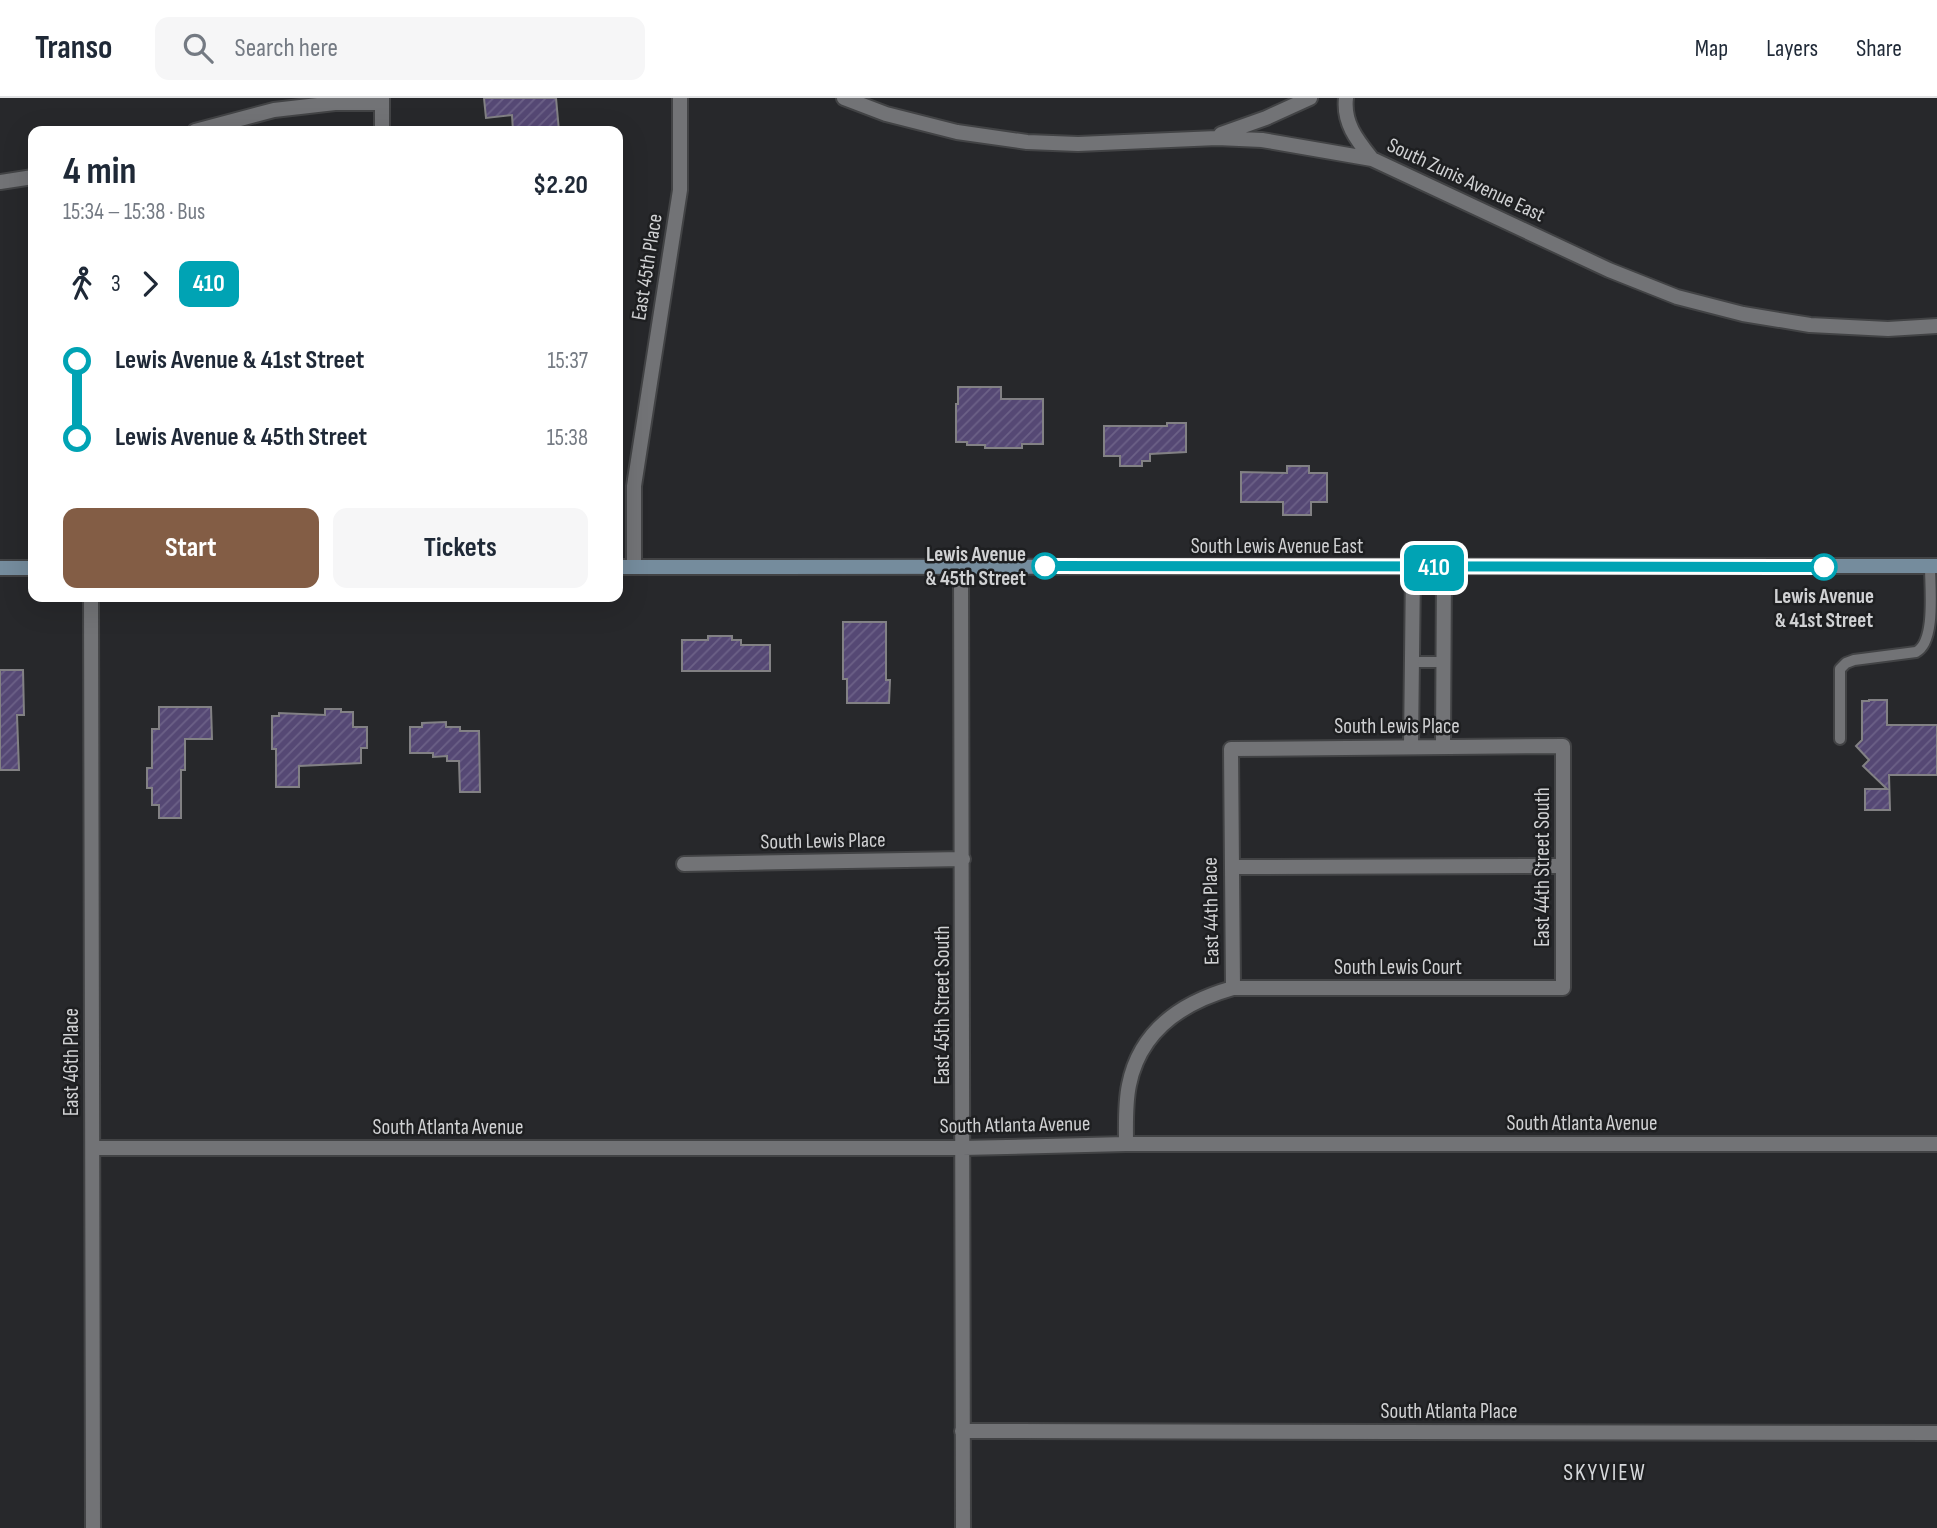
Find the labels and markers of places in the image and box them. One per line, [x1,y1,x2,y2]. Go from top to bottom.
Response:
place label: Lewis Avenue & 45th Street [925,542,1026,591]
marker: Lewis Avenue & 45th Street [1032,553,1058,579]
marker: Lewis Avenue & 41st Street [1811,554,1837,580]
place label: Lewis Avenue & 41st Street [1774,584,1874,633]

